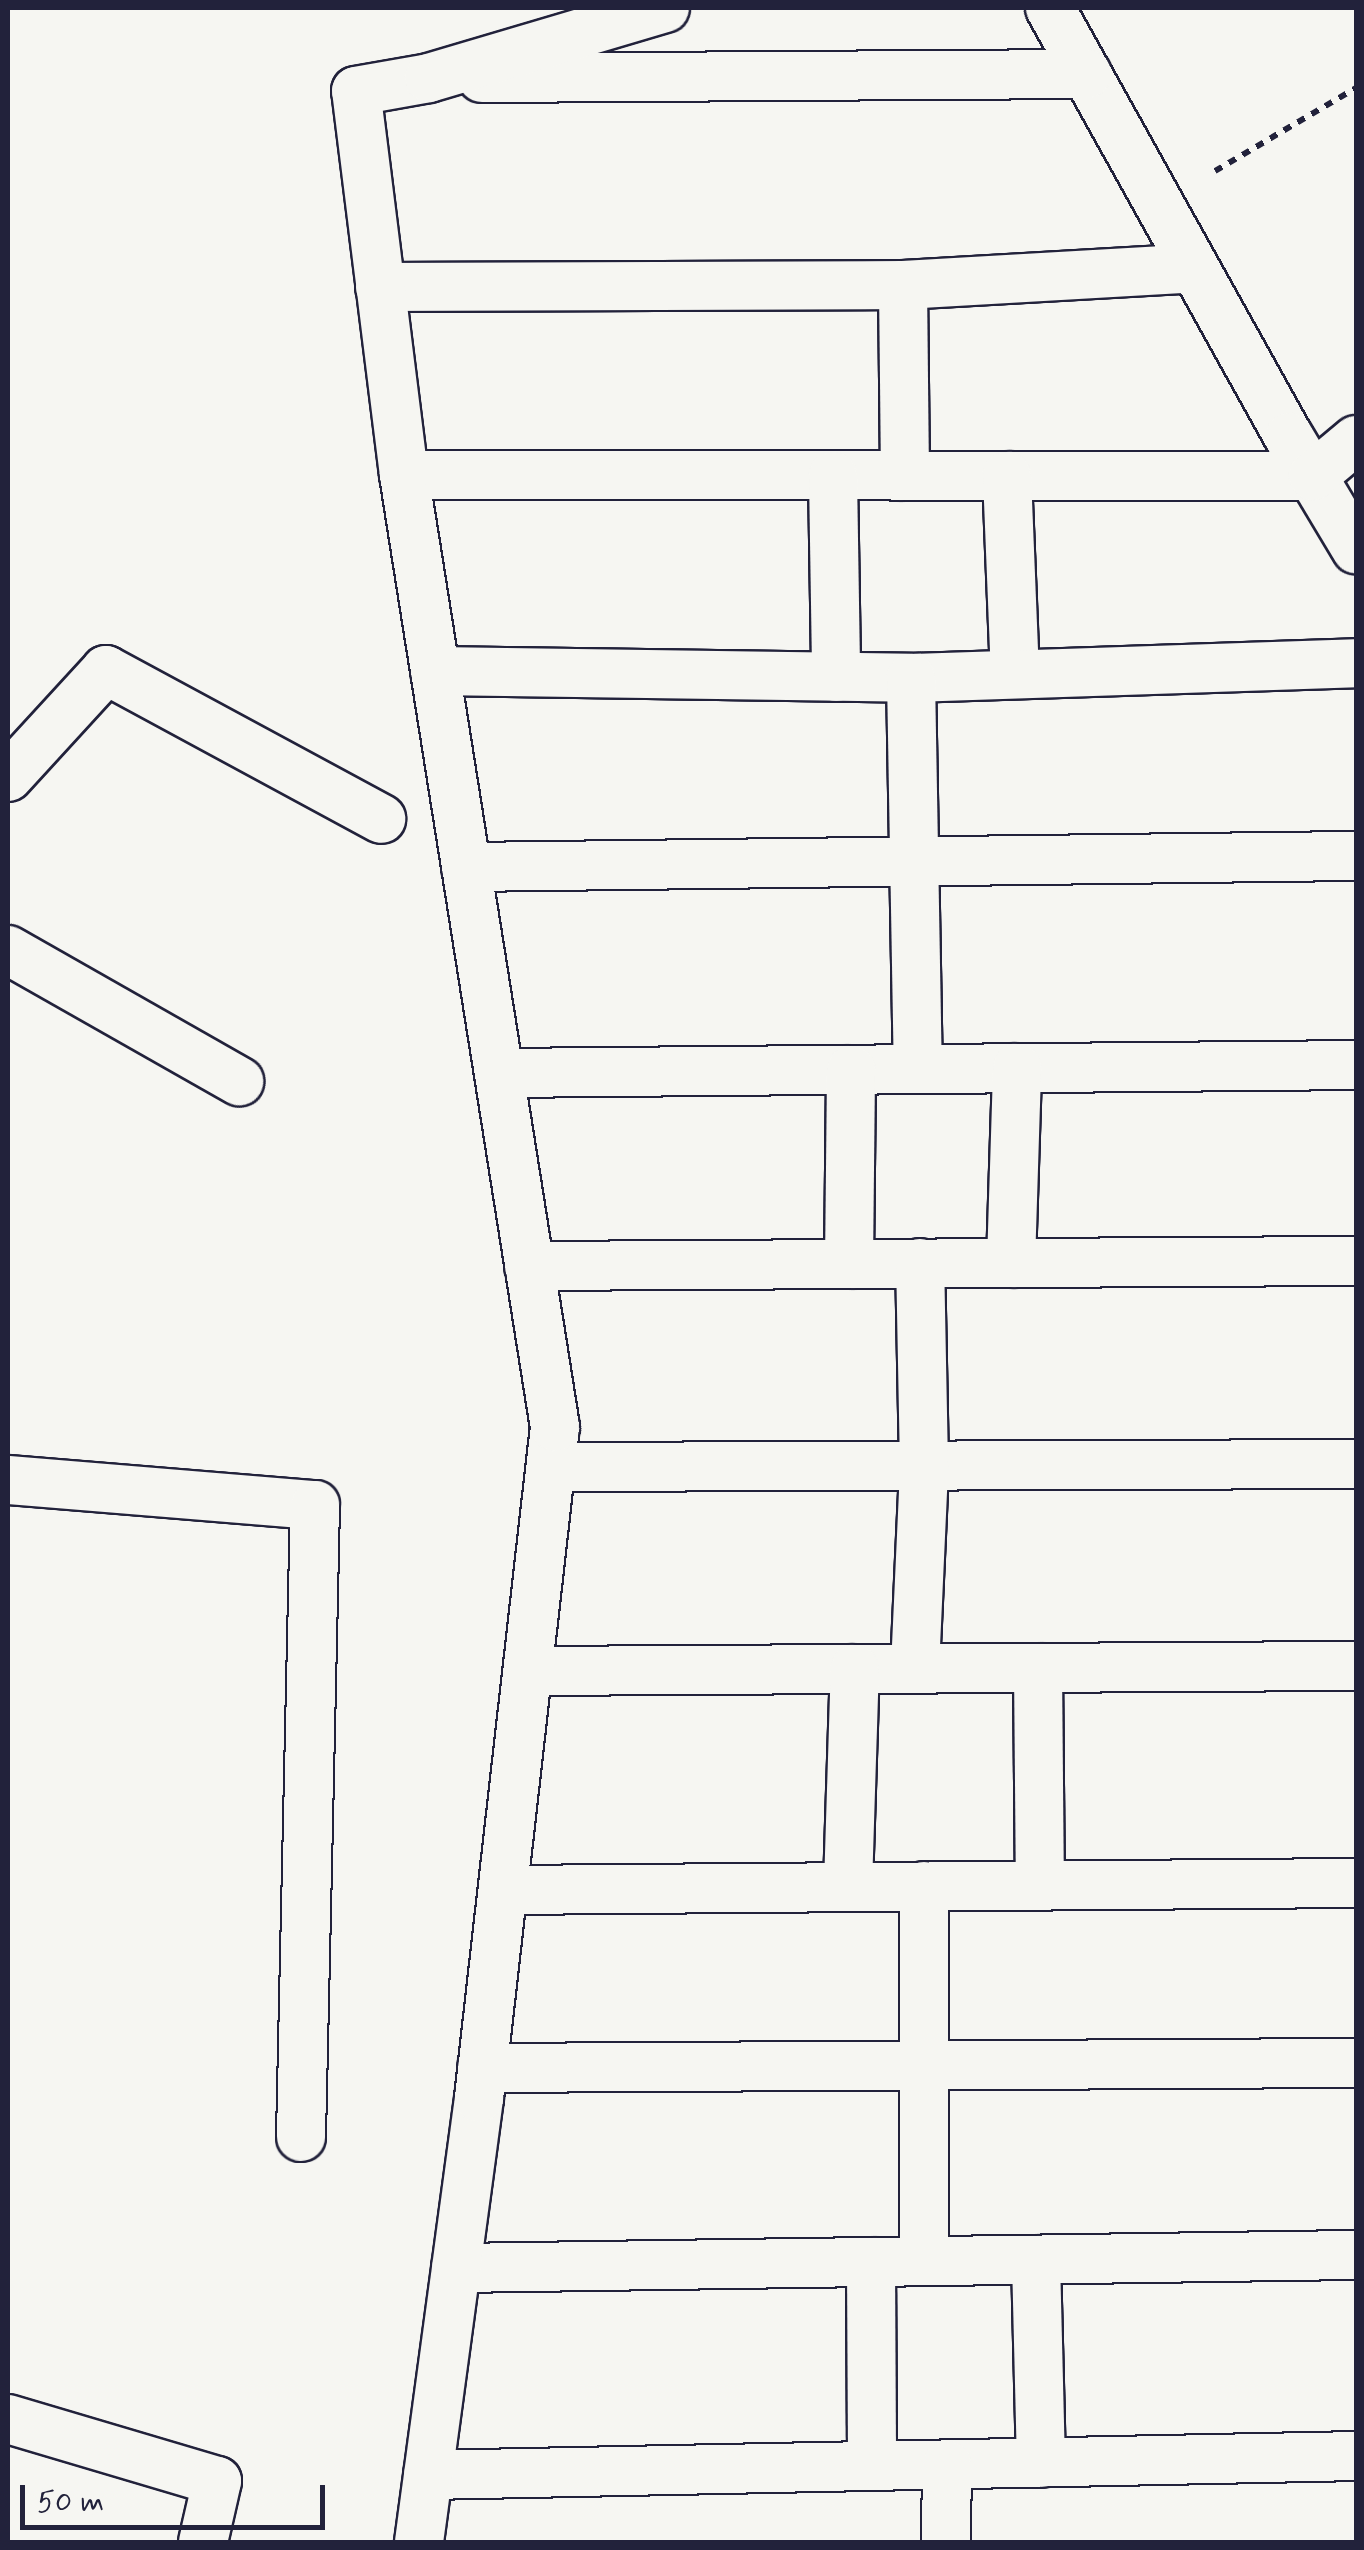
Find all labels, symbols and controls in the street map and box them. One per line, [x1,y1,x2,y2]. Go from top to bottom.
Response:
scale bar [25,2465,330,2527]
text: 50 m [37,2483,104,2522]

